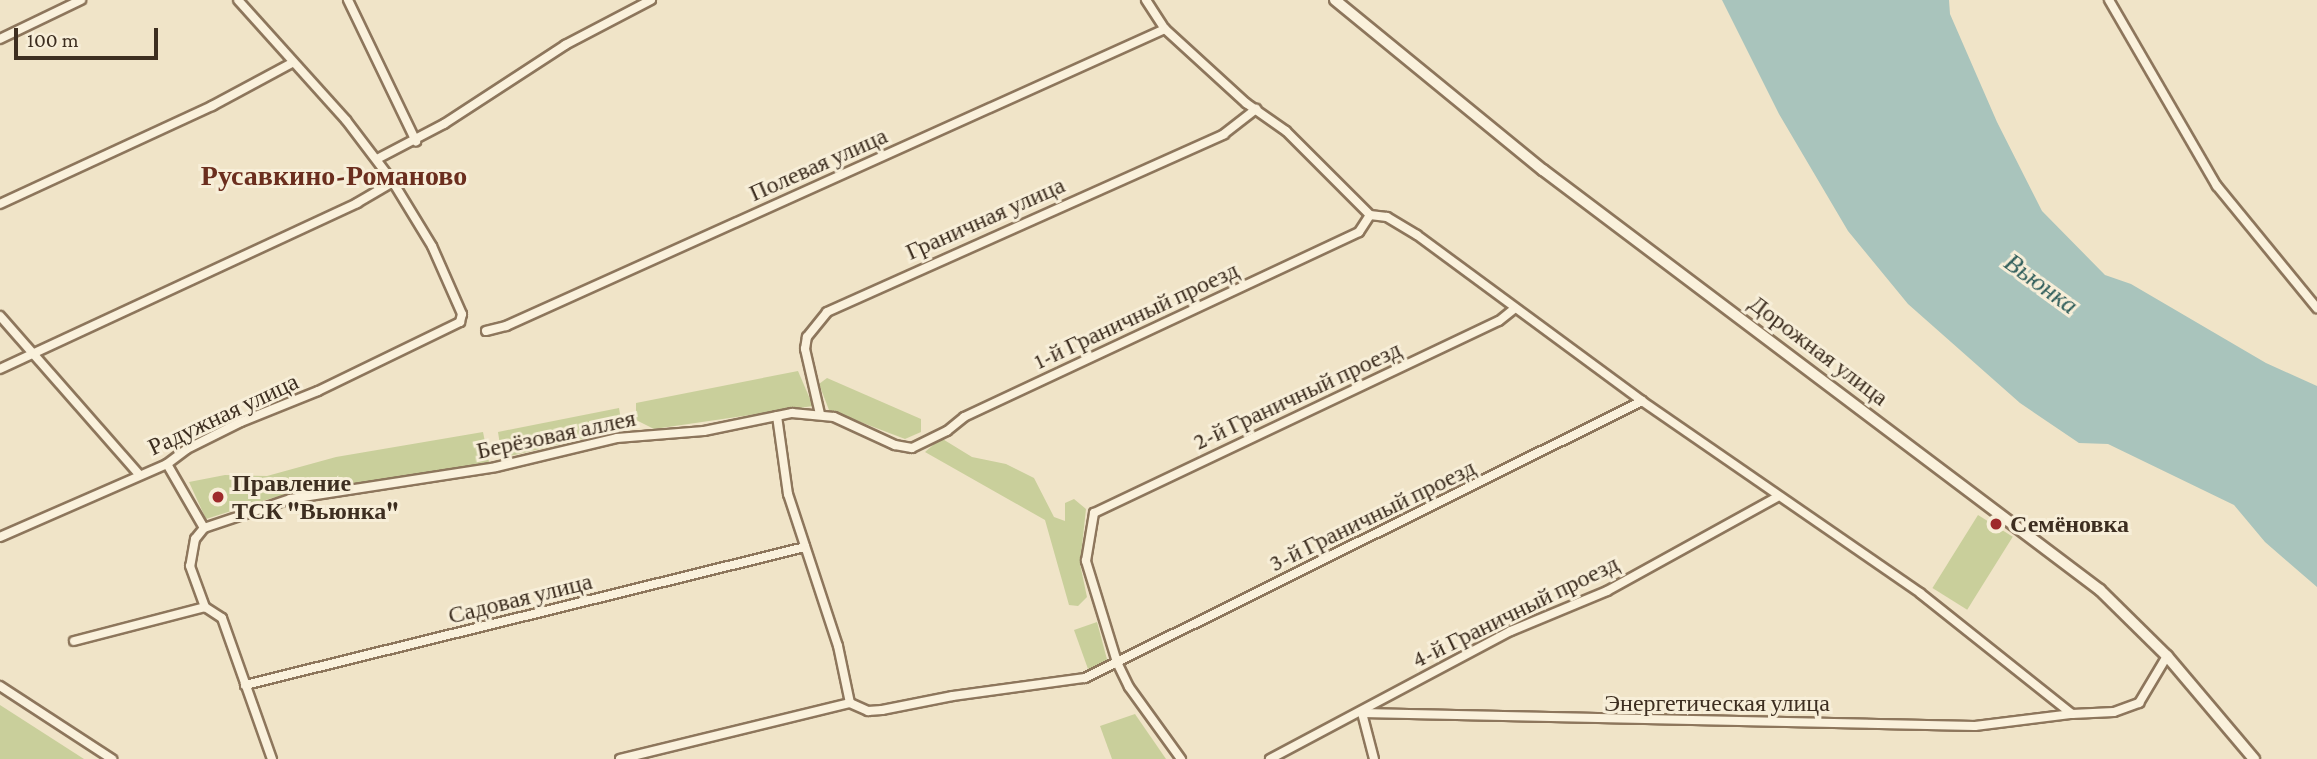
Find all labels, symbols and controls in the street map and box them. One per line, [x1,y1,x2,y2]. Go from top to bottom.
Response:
scale bar [18,14,161,58]
text: 100 m [27,28,79,52]
street label: Полевая улица [744,121,892,207]
district label: Русавкино-Романово [201,159,467,193]
street label: Граничная улица [901,170,1069,266]
water label: Вьюнка [1998,247,2084,321]
street label: 1-й Граничный проезд [1029,255,1243,375]
street label: Дорожная улица [1744,288,1894,412]
street label: 2-й Граничный проезд [1189,334,1405,456]
street label: Радужная улица [143,367,303,461]
street label: Берёзовая аллея [474,403,638,465]
street label: 3-й Граничный проезд [1264,453,1480,577]
place label: Правление ТСК "Вьюнка" [232,469,399,525]
marker: Правление ТСК "Вьюнка" [210,489,226,505]
place label: Семёновка [2010,510,2129,538]
marker: Семёновка [1988,516,2004,532]
street label: 4-й Граничный проезд [1407,548,1623,674]
street label: Садовая улица [445,566,595,630]
street label: Энергетическая улица [1604,689,1830,717]

